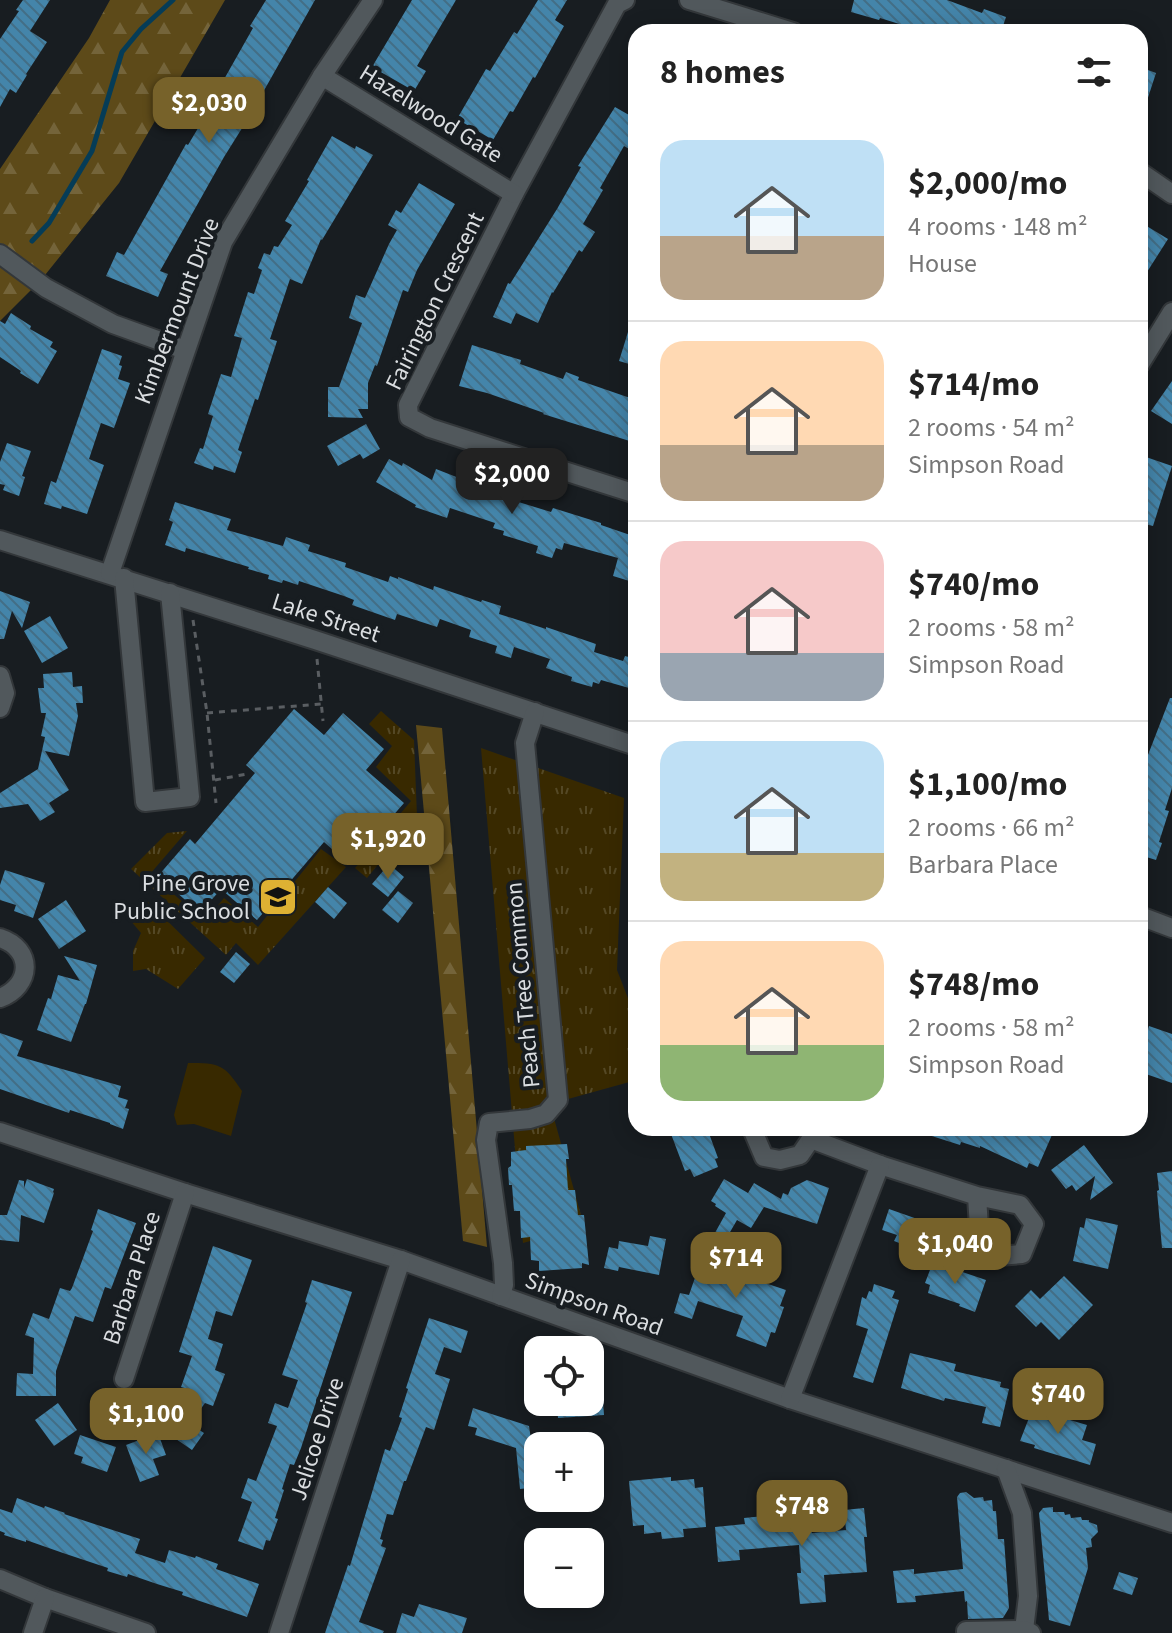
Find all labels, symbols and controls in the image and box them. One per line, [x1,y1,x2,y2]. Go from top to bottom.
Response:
text: 8 homes [660,48,785,97]
icon: filters [1072,50,1116,94]
street label: Hazelwood Gate [352,56,510,172]
pin: $2,030 [144,77,274,145]
text: $2,030 [171,84,247,121]
text: $2,000/mo [908,159,1068,208]
icon: home [724,172,820,268]
street label: Fairington Crescent [377,206,493,396]
text: 4 rooms · 148 m² [908,208,1087,245]
street label: Kimbermount Drive [125,213,229,409]
text: House [908,245,977,282]
text: $714/mo [908,360,1039,409]
icon: home [724,373,820,469]
text: 2 rooms · 54 m² [908,409,1075,446]
text: Simpson Road [908,446,1064,483]
pin: $2,000 [447,448,577,516]
text: $2,000 [474,455,550,492]
text: $740/mo [908,560,1039,609]
icon: home [724,573,820,669]
street label: Lake Street [267,584,385,652]
text: 2 rooms · 58 m² [908,609,1075,646]
text: Simpson Road [908,646,1064,683]
text: $1,100/mo [908,760,1068,809]
icon: home [724,773,820,869]
text: 2 rooms · 66 m² [908,809,1075,846]
pin: $1,920 [323,813,453,881]
text: $1,920 [350,820,426,857]
text: Barbara Place [908,846,1058,883]
place label: Pine Grove Public School [113,866,250,929]
school or university icon: Pine Grove Public School [257,876,299,918]
street label: Peach Tree Common [497,881,549,1089]
text: $748/mo [908,960,1039,1009]
icon: home [724,973,820,1069]
text: 2 rooms · 58 m² [908,1009,1075,1046]
text: Simpson Road [908,1046,1064,1083]
street label: Barbara Place [94,1207,170,1349]
pin: $1,040 [890,1218,1020,1286]
text: $1,040 [917,1225,993,1262]
pin: $714 [689,1232,783,1300]
text: $714 [709,1239,763,1276]
street label: Simpson Road [520,1263,668,1345]
map controls [524,1336,604,1608]
button: locate [524,1336,604,1416]
pin: $740 [1011,1368,1105,1436]
street label: Jelicoe Drive [281,1373,353,1505]
text: $740 [1031,1375,1085,1412]
pin: $1,100 [81,1388,211,1456]
text: $1,100 [108,1395,184,1432]
button: + [524,1432,604,1512]
pin: $748 [755,1480,849,1548]
text: $748 [775,1487,829,1524]
button: − [524,1528,604,1608]

